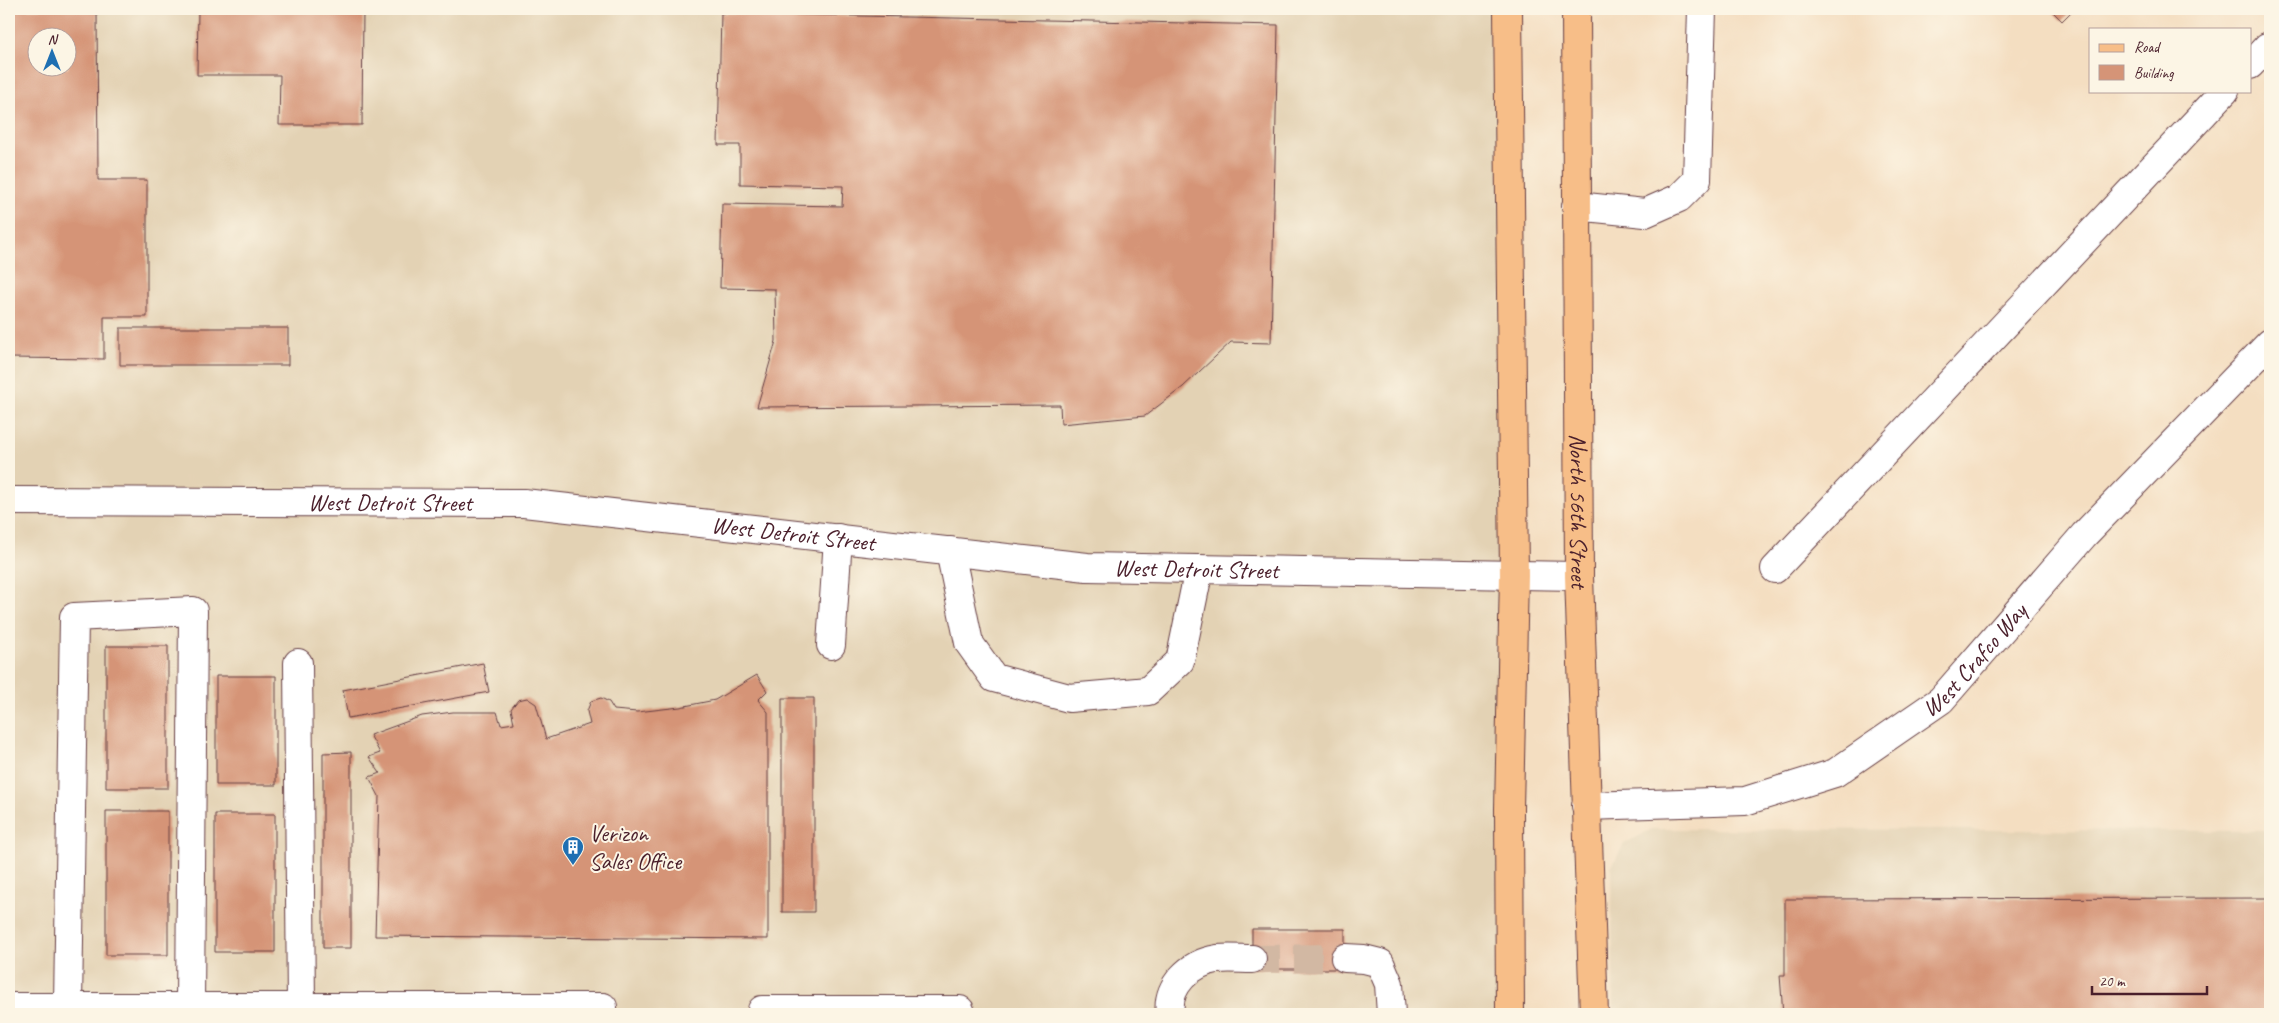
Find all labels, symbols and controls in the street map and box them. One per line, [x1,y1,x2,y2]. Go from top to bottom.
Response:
north arrow [28,28,78,78]
legend [2089,28,2252,92]
text: N [48,31,59,48]
text: Road [2134,38,2161,57]
text: Building [2134,64,2174,83]
street label: North 56th Street [1563,434,1594,591]
street label: West Detroit Street [308,487,474,518]
street label: West Detroit Street [710,509,879,558]
street label: West Detroit Street [1114,553,1281,586]
street label: West Crafco Way [1916,596,2034,723]
place label: Verizon Sales Office [589,818,683,876]
building icon: Verizon Sales Office [561,835,585,866]
scale bar [2092,963,2206,995]
text: 20 m [2099,972,2126,991]

